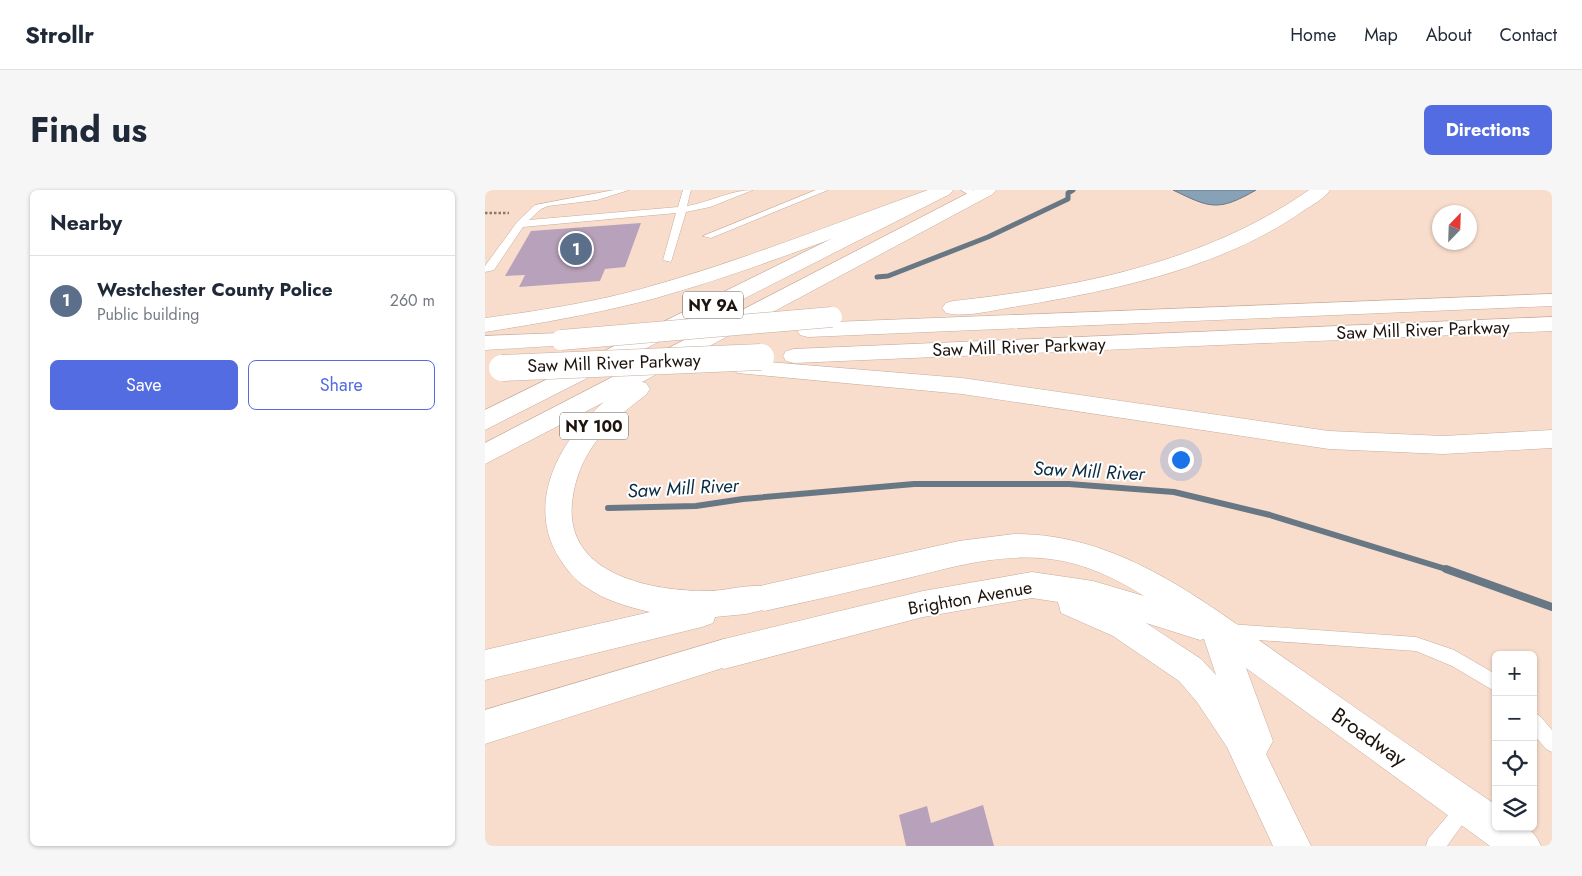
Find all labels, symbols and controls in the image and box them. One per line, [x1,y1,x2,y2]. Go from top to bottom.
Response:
text: Strollr [25,17,94,52]
text: Home [1290,22,1336,48]
text: Map [1364,22,1398,48]
text: About [1426,22,1471,48]
text: Contact [1499,22,1557,48]
text: Find us [30,105,147,155]
button: Directions [1424,105,1552,155]
north arrow [1432,205,1477,250]
text: Nearby [50,208,122,238]
pin: 1 [560,230,592,268]
text: Westchester County Police [97,276,333,303]
text: 1 [62,289,70,312]
text: 260 m [390,289,435,312]
road number: NY 9A [683,292,743,318]
text: Public building [97,303,199,326]
street label: Saw Mill River Parkway [1336,314,1510,346]
street label: Saw Mill River Parkway [932,331,1106,363]
street label: Saw Mill River Parkway [527,347,701,379]
button: Save [50,360,238,410]
button: Share [248,360,435,410]
road number: NY 100 [560,412,628,440]
your location [1168,447,1194,473]
water label: Saw Mill River [1033,455,1147,487]
water label: Saw Mill River [627,472,741,504]
street label: Brighton Avenue [906,574,1034,622]
map controls [1492,651,1537,831]
button: + [1492,651,1537,696]
button: − [1492,696,1537,741]
street label: Broadway [1325,700,1413,774]
button: locate [1492,741,1537,786]
button: layers [1492,786,1537,831]

